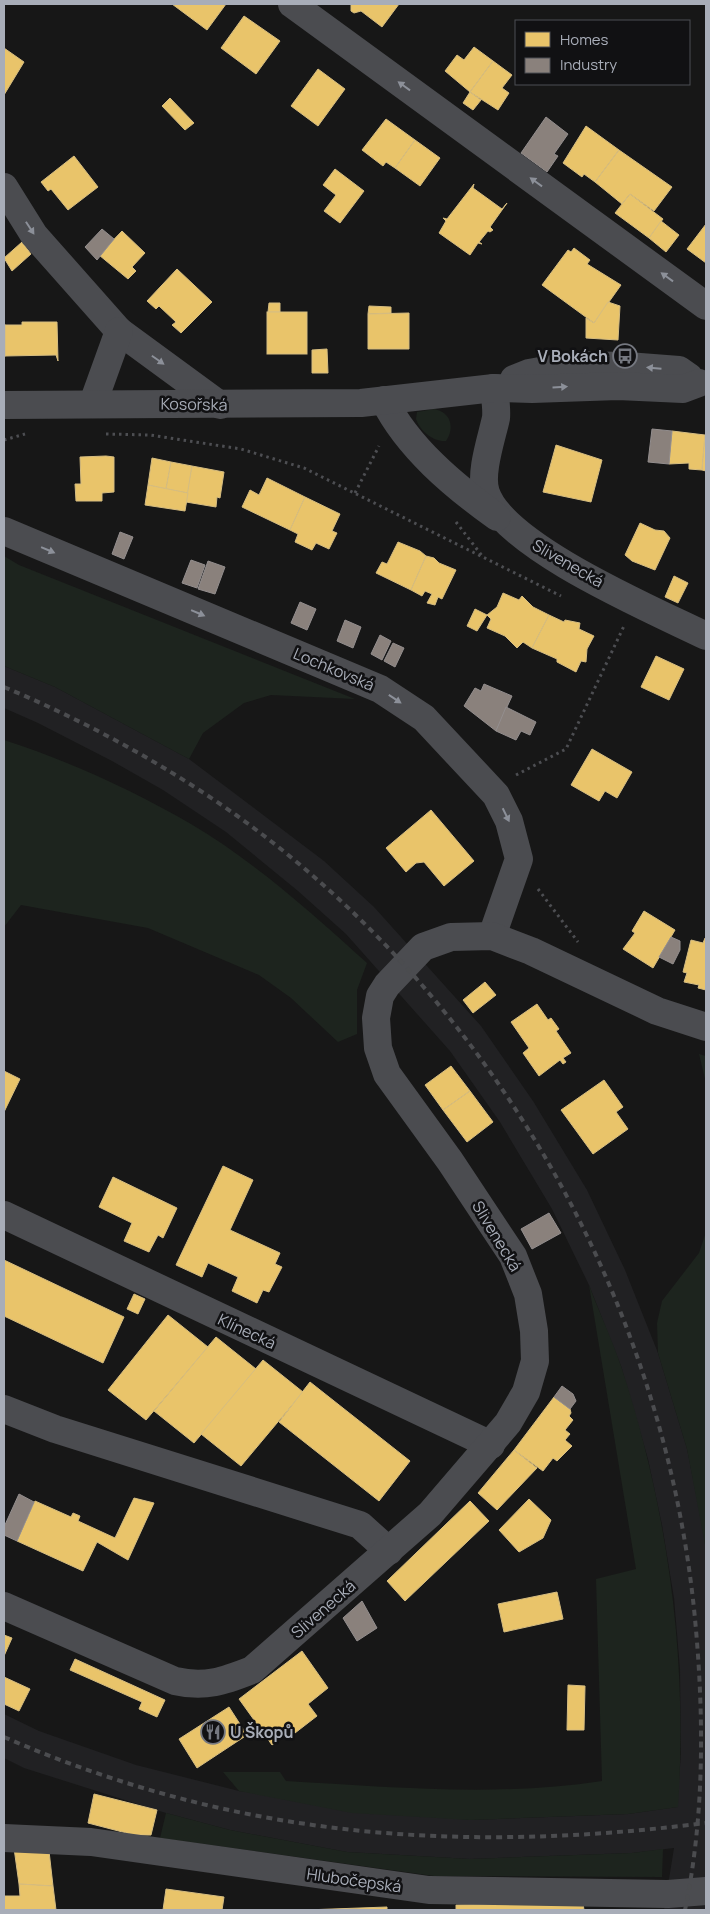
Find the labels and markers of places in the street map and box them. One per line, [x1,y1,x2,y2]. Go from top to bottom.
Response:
bus stop icon: V Bokách [612,343,638,369]
place label: V Bokách [538,345,608,367]
restaurant icon: U Škopů [200,1719,226,1745]
place label: U Škopů [230,1721,293,1743]

